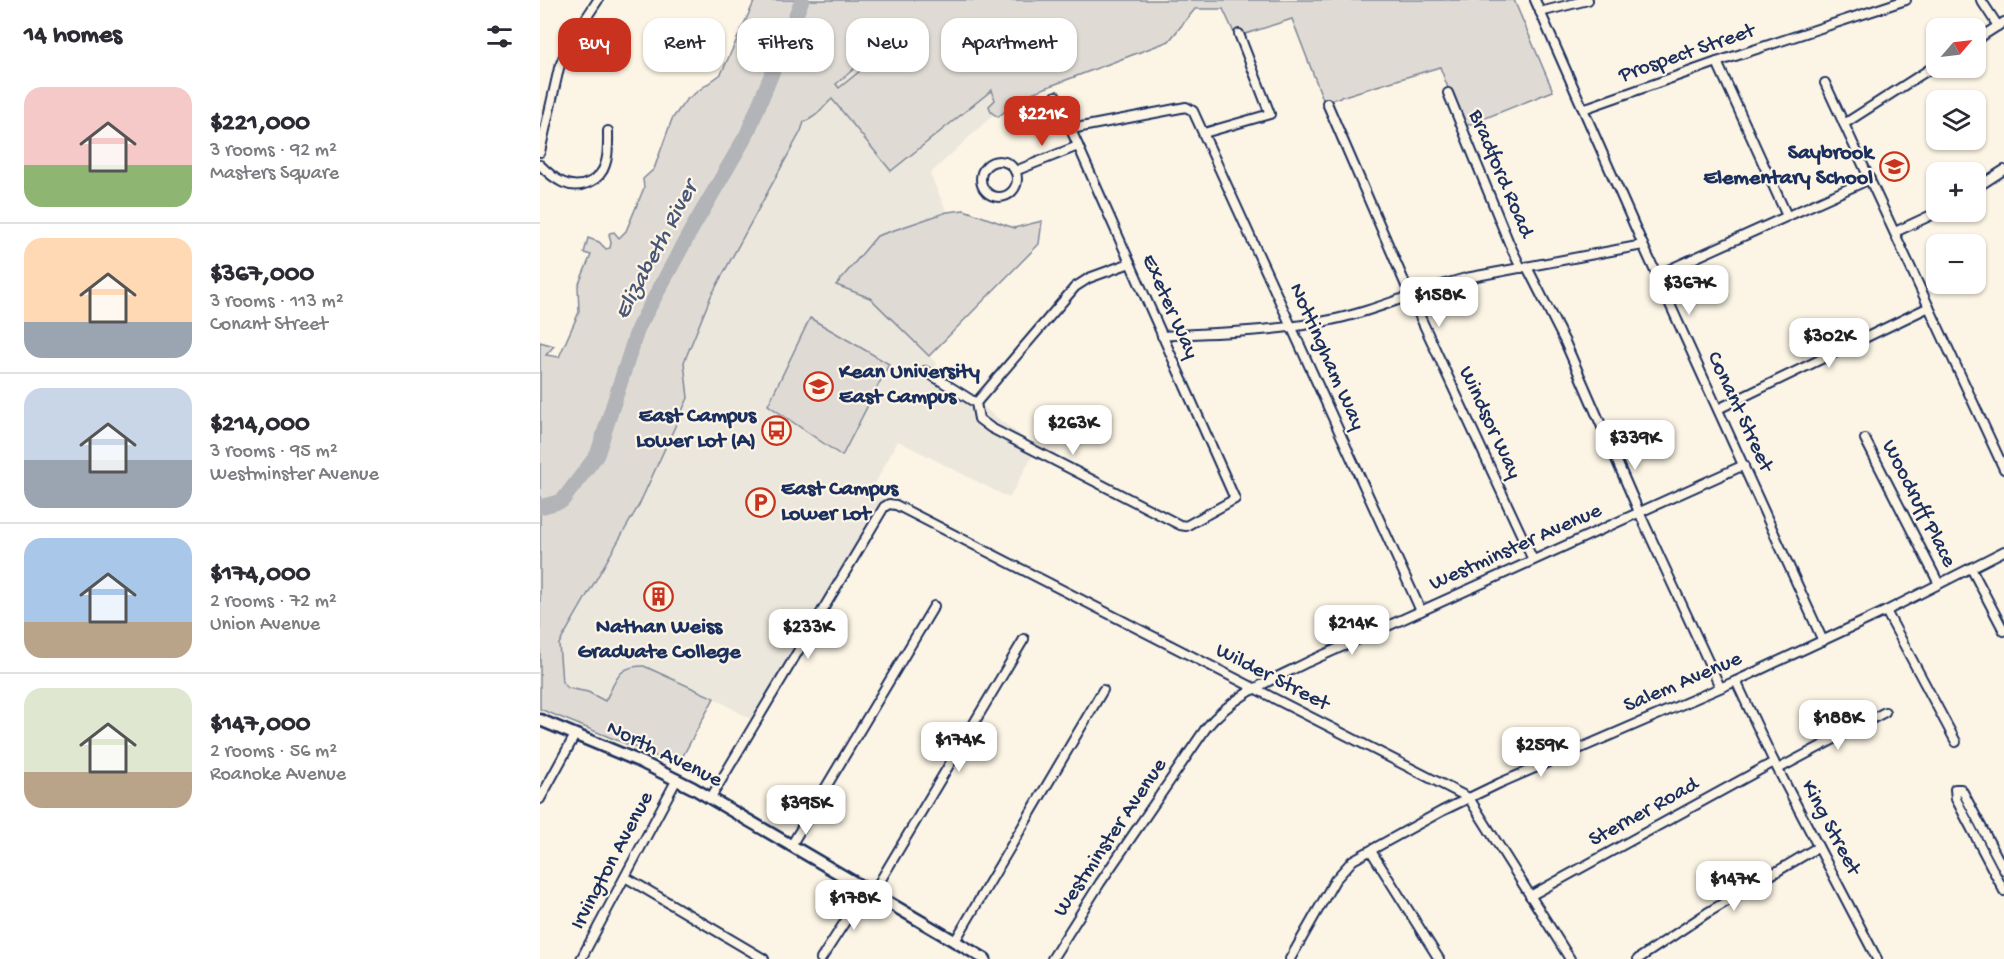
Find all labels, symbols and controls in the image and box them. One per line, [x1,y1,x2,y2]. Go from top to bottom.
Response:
chip: Buy [558,18,631,72]
chip: Rent [643,18,725,72]
chip: Filters [737,18,834,72]
chip: New [846,18,929,72]
chip: Apartment [941,18,1077,72]
street label: Prospect Street [1615,18,1760,90]
north arrow [1926,18,1986,78]
map controls [1926,18,1986,294]
icon: filters [483,20,516,53]
text: 14 homes [24,21,122,52]
button: layers [1926,90,1986,150]
pin: $221K [1000,96,1084,147]
text: $221K [1018,104,1066,127]
street label: Bradford Road [1461,105,1539,244]
text: $221,000 [210,109,310,140]
icon: home [72,111,144,183]
text: 3 rooms · 92 m² [210,140,337,163]
place label: Saybrook Elementary School [1703,141,1875,192]
school or university icon: Saybrook Elementary School [1878,151,1910,183]
button: + [1926,162,1986,222]
text: Masters Square [210,163,339,186]
water label: Elizabeth River [609,173,708,325]
button: − [1926,234,1986,294]
street label: Exeter Way [1134,251,1204,363]
text: $367,000 [210,260,314,291]
icon: home [72,262,144,334]
pin: $367K [1647,265,1731,316]
text: $367K [1664,273,1714,296]
pin: $158K [1397,277,1481,328]
street label: Nottingham Way [1282,279,1370,435]
text: $158K [1414,285,1464,308]
text: 3 rooms · 113 m² [210,291,344,314]
text: Conant Street [210,314,328,337]
pin: $302K [1787,318,1871,369]
text: $302K [1803,326,1855,349]
street label: Conant Street [1700,348,1779,478]
place label: Kean University East Campus [838,360,980,411]
street label: Windsor Way [1452,363,1526,484]
school or university icon: Kean University East Campus [802,370,834,402]
place label: East Campus Lower Lot (A) [636,404,758,455]
pin: $263K [1031,405,1115,456]
text: $214,000 [210,410,310,441]
icon: home [72,412,144,484]
text: $263K [1048,413,1098,436]
bus stop icon: East Campus Lower Lot (A) [761,414,793,446]
pin: $339K [1593,420,1677,471]
text: $339K [1610,428,1660,451]
street label: Woodruff Place [1875,436,1961,573]
text: 3 rooms · 95 m² [210,441,338,464]
text: Westminster Avenue [210,464,379,487]
place label: East Campus Lower Lot [781,477,900,528]
parking icon: East Campus Lower Lot [744,487,776,519]
street label: Westminster Avenue [1426,498,1607,598]
text: $174,000 [210,560,310,591]
icon: home [72,562,144,634]
building icon: Nathan Weiss Graduate College [643,580,675,612]
text: 2 rooms · 72 m² [210,591,337,614]
pin: $214K [1310,605,1394,656]
pin: $233K [766,609,850,660]
text: $214K [1328,613,1376,636]
text: Union Avenue [210,614,320,637]
place label: Nathan Weiss Graduate College [577,615,741,666]
text: $233K [783,617,833,640]
street label: Wilder Street [1211,638,1335,719]
street label: Salem Avenue [1620,646,1746,720]
pin: $188K [1796,700,1880,751]
text: $188K [1813,708,1863,731]
text: $147,000 [210,710,310,741]
icon: home [72,712,144,784]
street label: North Avenue [602,716,727,795]
pin: $174K [917,722,1001,773]
pin: $259K [1499,727,1583,778]
text: $174K [935,730,983,753]
text: $259K [1516,735,1566,758]
text: 2 rooms · 56 m² [210,741,337,764]
street label: Westminster Avenue [1048,753,1174,922]
text: Roanoke Avenue [210,764,346,787]
street label: Sterner Road [1585,771,1705,854]
street label: King Street [1794,776,1867,882]
pin: $395K [764,785,848,836]
street label: Irvington Avenue [566,787,661,935]
text: $395K [781,793,831,816]
pin: $147K [1692,861,1776,912]
text: $147K [1710,869,1758,892]
pin: $178K [812,880,896,931]
text: $178K [829,888,879,911]

